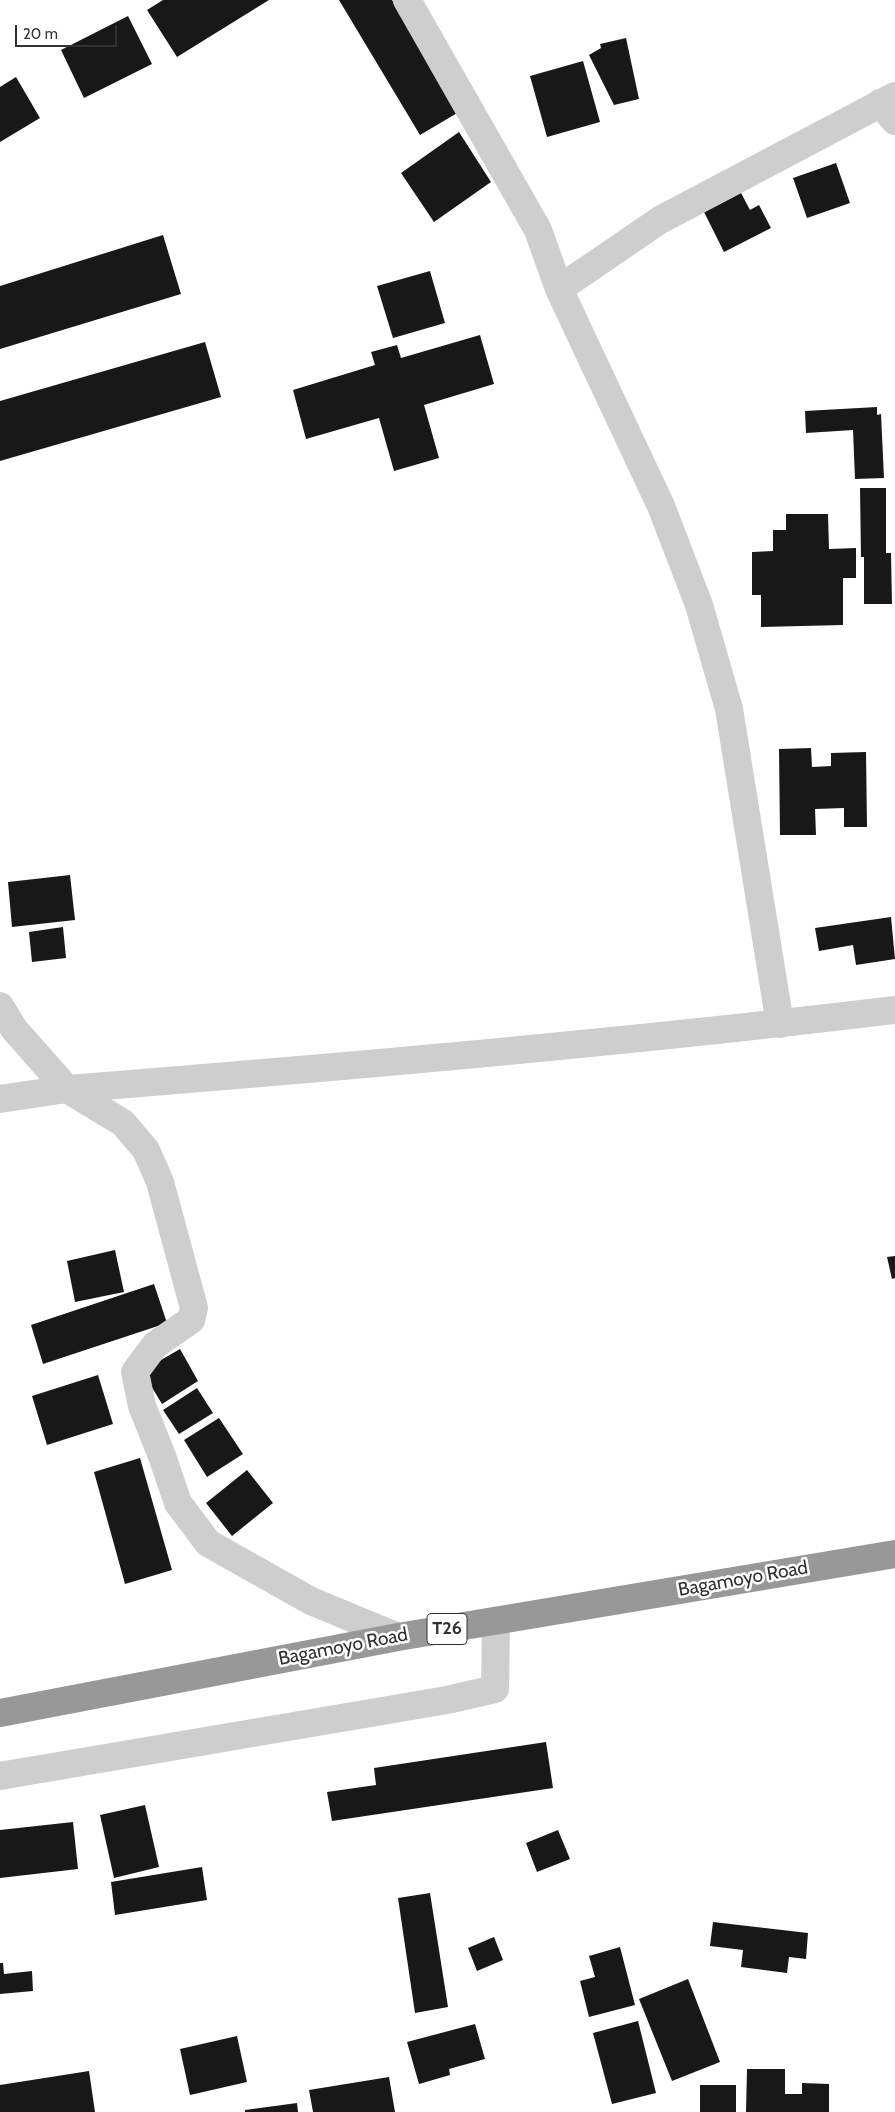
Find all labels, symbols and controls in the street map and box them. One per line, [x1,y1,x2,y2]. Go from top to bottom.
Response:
scale bar [18,15,120,47]
text: 20 m [23,25,58,43]
street label: Bagamoyo Road [676,1556,810,1602]
road number: T26 [427,1614,467,1645]
street label: Bagamoyo Road [276,1623,410,1671]

